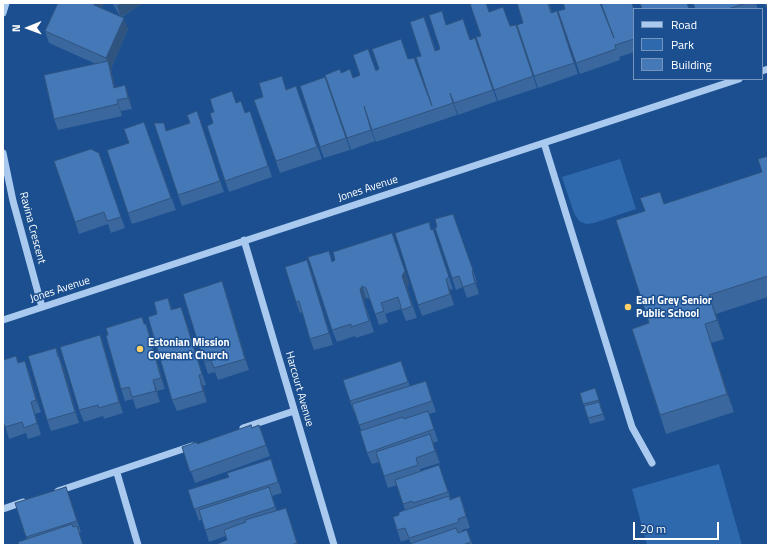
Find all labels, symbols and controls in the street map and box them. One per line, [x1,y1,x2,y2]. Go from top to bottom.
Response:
north arrow [8,8,48,48]
legend [633,8,763,80]
text: Road [671,15,697,34]
text: N [8,24,24,32]
text: Park [671,35,694,54]
text: Building [671,55,712,74]
street label: Jones Avenue [336,173,400,205]
street label: Ravina Crescent [16,191,48,265]
street label: Jones Avenue [28,274,92,306]
place label: Earl Grey Senior Public School [636,294,712,320]
marker: Earl Grey Senior Public School [623,302,633,312]
place label: Estonian Mission Covenant Church [148,336,230,362]
marker: Estonian Mission Covenant Church [135,344,145,354]
street label: Harcourt Avenue [282,350,316,428]
scale bar [635,514,721,540]
text: 20 m [640,519,666,538]

